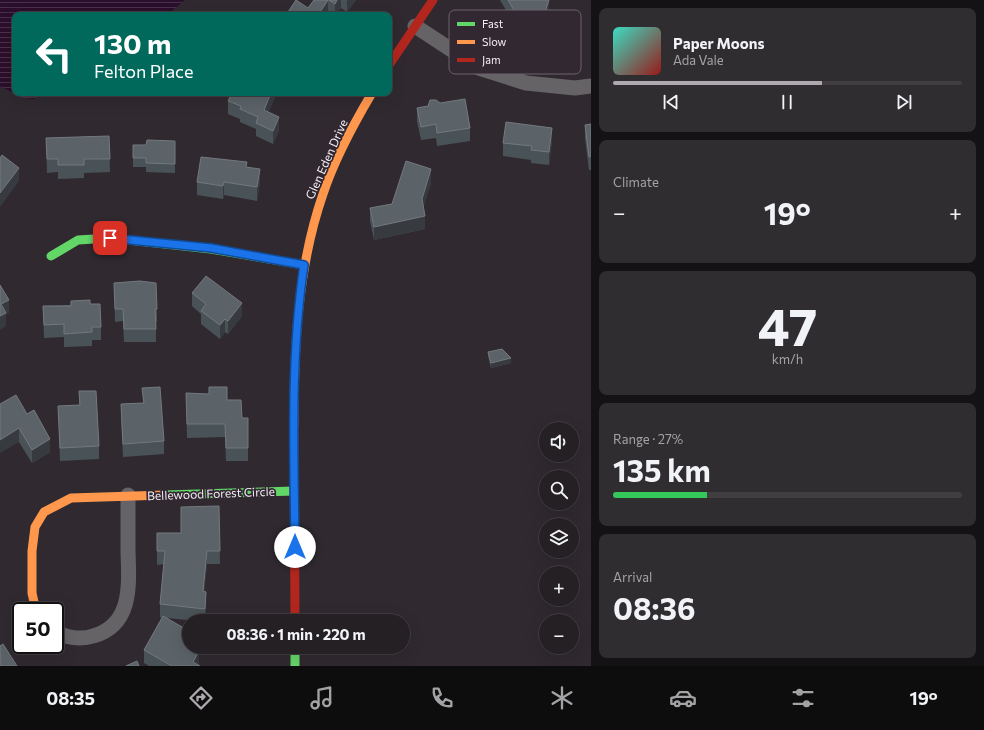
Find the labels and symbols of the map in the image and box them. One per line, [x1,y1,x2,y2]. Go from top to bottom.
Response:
legend [449,10,581,74]
text: Fast [482,17,504,30]
text: Slow [482,35,507,48]
text: Jam [482,53,501,67]
street label: Glen Eden Drive [302,117,350,201]
pin [93,221,127,255]
street label: Bellewood Forest Circle [147,484,275,502]
position arrow [274,526,316,568]
speed limit sign: 50 [12,602,64,654]

